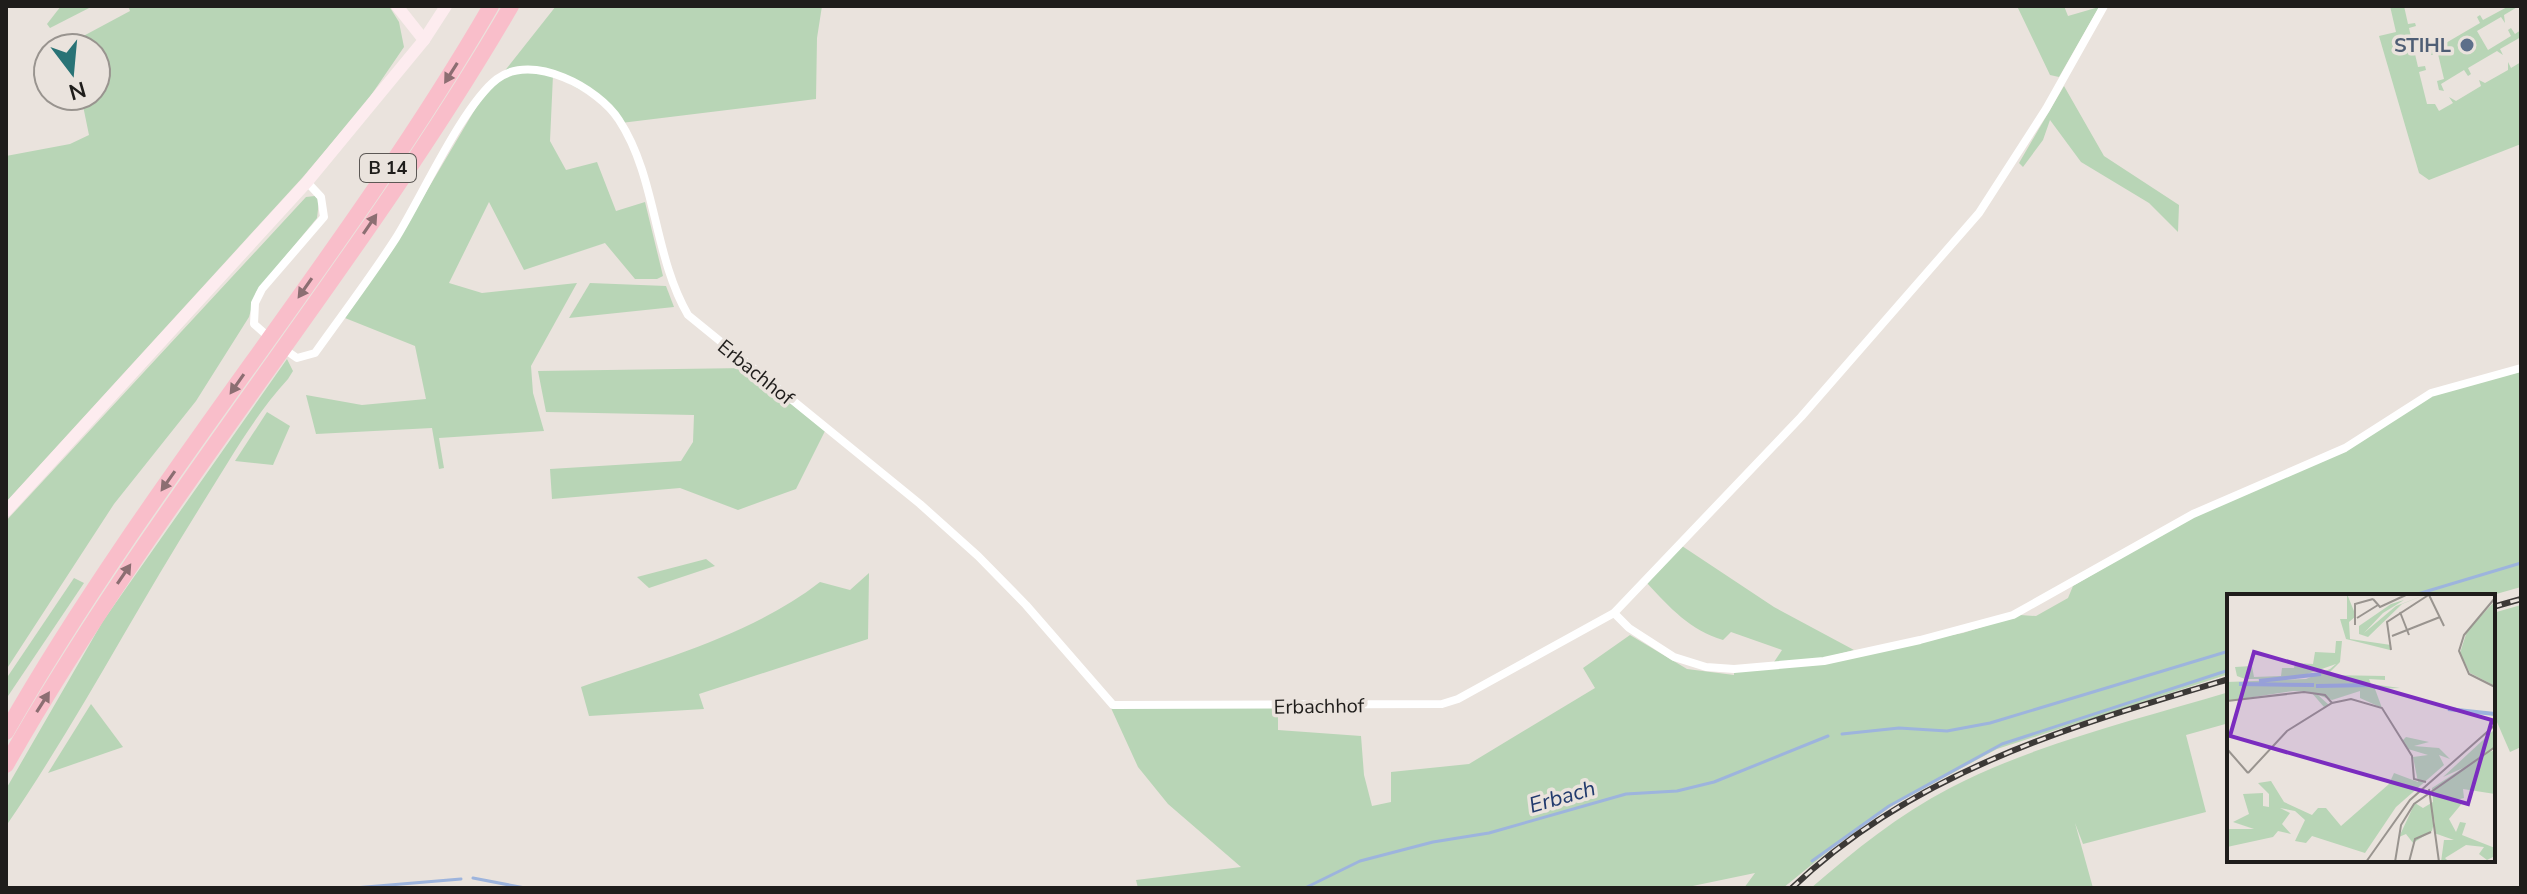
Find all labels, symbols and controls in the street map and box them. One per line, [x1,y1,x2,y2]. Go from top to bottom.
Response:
north arrow [32,32,112,112]
place label: STIHL [2394,32,2451,59]
marker: STIHL [2458,36,2476,54]
one-way arrow [443,62,458,83]
text: N [65,74,89,107]
road number: B 14 [360,154,416,182]
one-way arrow [362,214,377,235]
one-way arrow [297,277,313,299]
street label: Erbachhof [712,333,800,412]
one-way arrow [230,373,245,394]
one-way arrow [161,471,176,492]
one-way arrow [116,564,131,585]
inset map [2227,594,2495,862]
one-way arrow [36,691,50,713]
street label: Erbachhof [1273,692,1365,721]
water label: Erbach [1526,773,1599,821]

